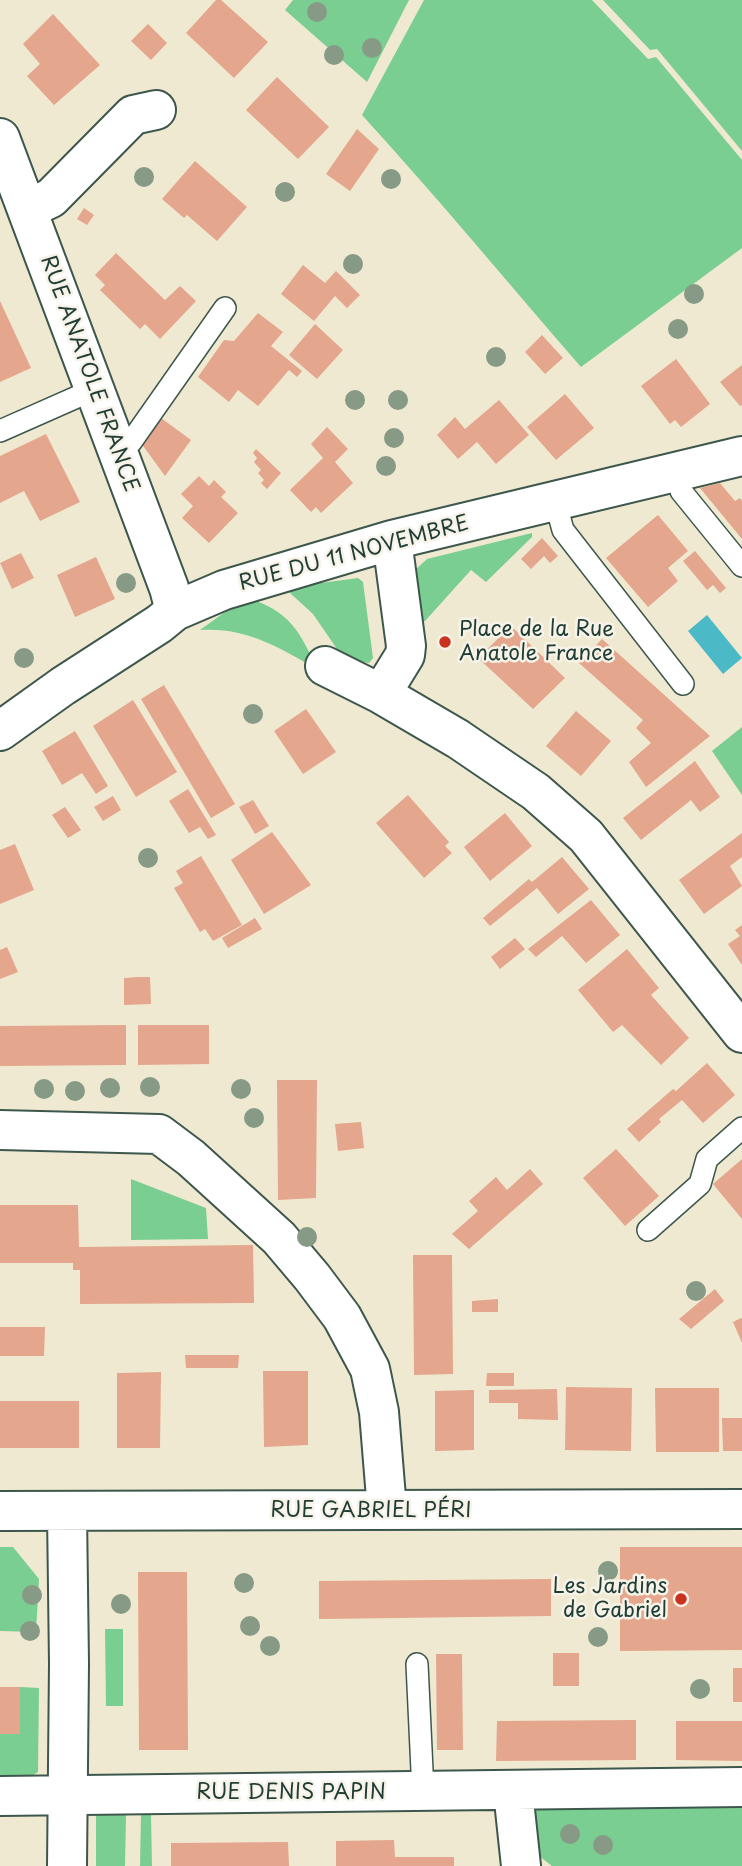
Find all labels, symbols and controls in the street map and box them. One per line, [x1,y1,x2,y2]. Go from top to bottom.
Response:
street label: RUE ANATOLE FRANCE [34,252,144,496]
street label: RUE DU 11 NOVEMBRE [236,511,472,597]
place label: Place de la Rue Anatole France [459,617,614,667]
marker: Place de la Rue Anatole France [437,634,453,650]
street label: RUE GABRIEL PÉRI [270,1498,472,1524]
place label: Les Jardins de Gabriel [553,1574,667,1624]
marker: Les Jardins de Gabriel [673,1591,689,1607]
street label: RUE DENIS PAPIN [196,1780,386,1806]

